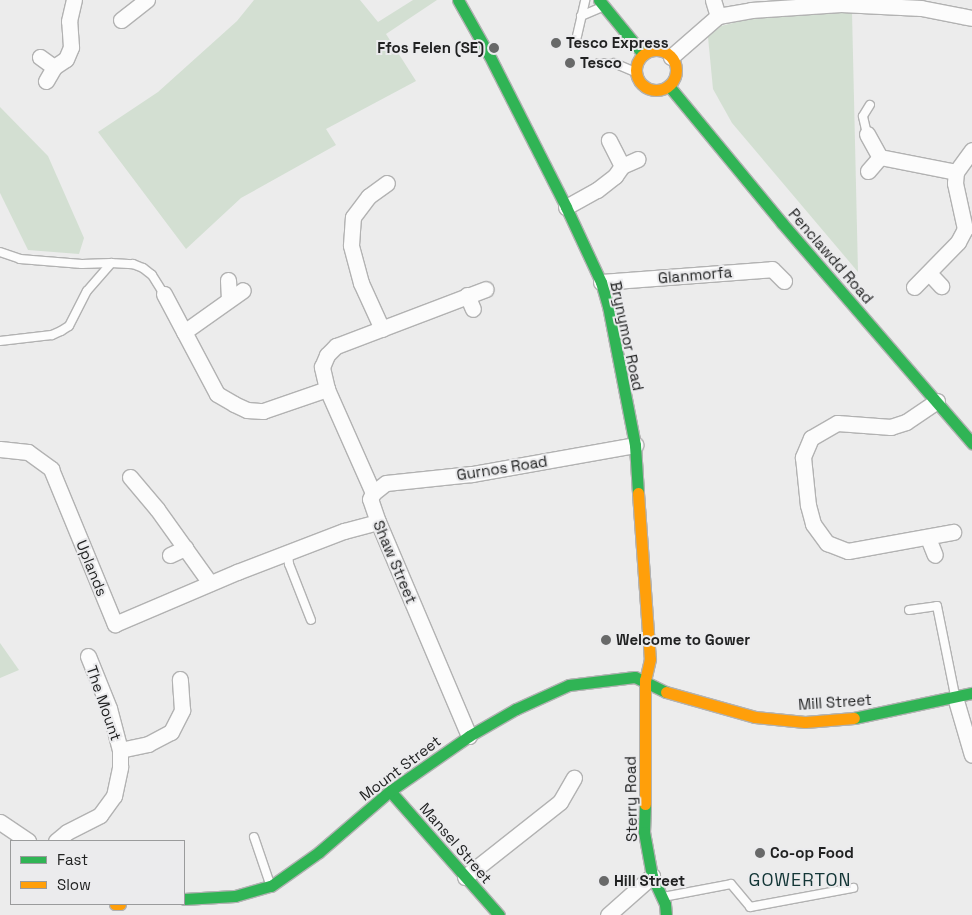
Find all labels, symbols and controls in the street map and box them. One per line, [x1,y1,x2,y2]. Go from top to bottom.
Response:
place label: Tesco Express [566,34,669,52]
marker: Tesco Express [550,37,562,49]
place label: Ffos Felen (SE) [377,39,484,57]
marker: Ffos Felen (SE) [488,42,500,54]
place label: Tesco [580,54,622,72]
marker: Tesco [564,57,576,69]
street label: Penclawdd Road [785,205,877,307]
street label: Glanmorfa [657,263,733,287]
street label: Brynymor Road [607,280,647,392]
street label: Gurnos Road [455,452,549,484]
street label: Shaw Street [369,518,421,606]
street label: Uplands [73,537,111,599]
place label: Welcome to Gower [616,631,750,649]
marker: Welcome to Gower [600,634,612,646]
street label: The Mount [83,663,125,743]
street label: Mill Street [798,690,872,714]
street label: Mount Street [356,732,444,804]
street label: Sterry Road [621,756,641,842]
street label: Mansel Street [416,799,496,887]
legend [10,840,185,905]
place label: Co-op Food [770,844,854,862]
marker: Co-op Food [754,847,766,859]
text: Fast [57,850,88,869]
district label: GOWERTON [748,869,852,891]
place label: Hill Street [614,872,685,890]
text: Slow [57,875,91,894]
marker: Hill Street [598,875,610,887]

